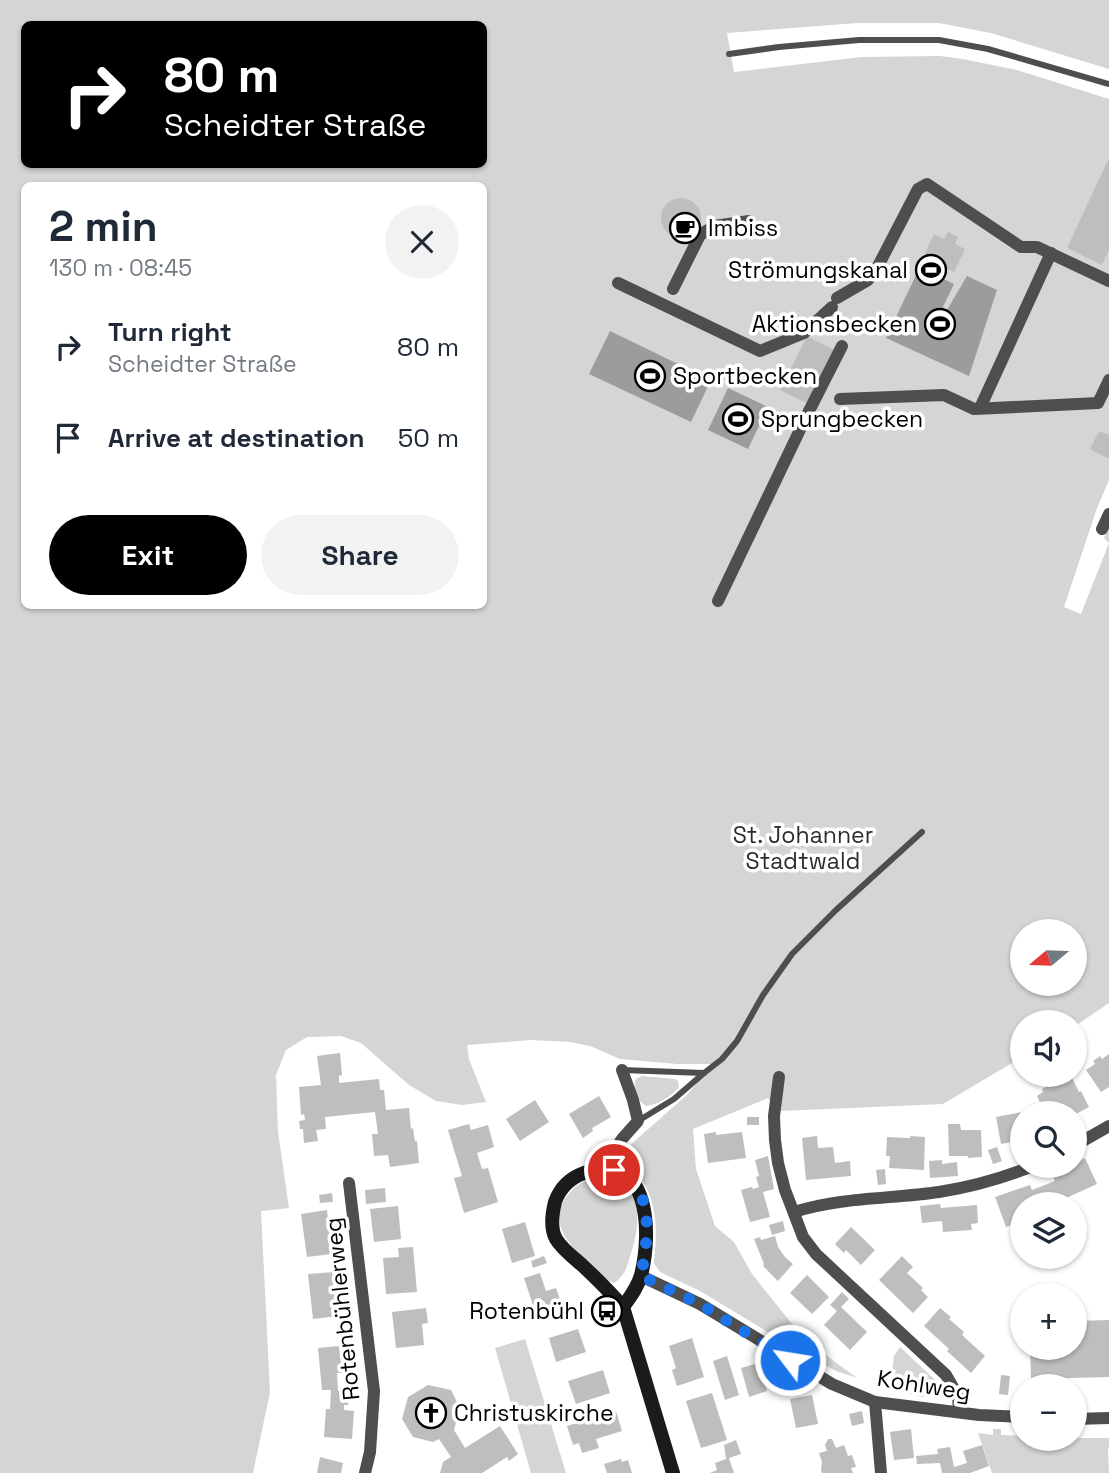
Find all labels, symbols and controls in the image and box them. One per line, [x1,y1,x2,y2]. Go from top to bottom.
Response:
text: 80 m [164,44,279,106]
icon: right [49,49,140,140]
text: Scheidter Straße [164,105,426,145]
text: 2 min [49,200,158,253]
button: close [385,205,459,279]
cafe icon: Imbiss [668,211,702,245]
place label: Imbiss [708,213,778,243]
text: 130 m · 08:45 [49,253,192,283]
sports icon: Strömungskanal [914,253,948,287]
place label: Strömungskanal [728,255,908,285]
sports icon: Aktionsbecken [923,307,957,341]
place label: Aktionsbecken [752,309,917,339]
text: Turn right [108,315,232,349]
icon: right [49,328,87,366]
text: 80 m [397,330,459,364]
text: Scheidter Straße [108,349,297,379]
sports icon: Sportbecken [633,359,667,393]
place label: Sportbecken [673,361,817,391]
sports icon: Sprungbecken [721,402,755,436]
place label: Sprungbecken [761,404,923,434]
icon: arrive [49,419,87,457]
text: Arrive at destination [108,421,365,455]
text: 50 m [398,421,459,455]
button: Exit [49,515,247,595]
button: Share [261,515,459,595]
park label: St. Johanner Stadtwald [733,820,873,876]
north arrow [1010,919,1087,996]
map controls [1010,919,1087,1451]
button: sound [1010,1010,1087,1087]
button: search [1010,1101,1087,1178]
pin [584,1140,644,1200]
icon: arrive [595,1151,633,1189]
button: layers [1010,1192,1087,1269]
street label: Rotenbühlerweg [317,1216,367,1402]
button: + [1010,1283,1087,1360]
bus stop icon: Rotenbühl [590,1294,624,1328]
place label: Rotenbühl [469,1296,584,1326]
position arrow [753,1323,827,1397]
street label: Kohlweg [875,1363,973,1407]
button: − [1010,1374,1087,1451]
church icon: Christuskirche [414,1396,448,1430]
place label: Christuskirche [454,1398,614,1428]

